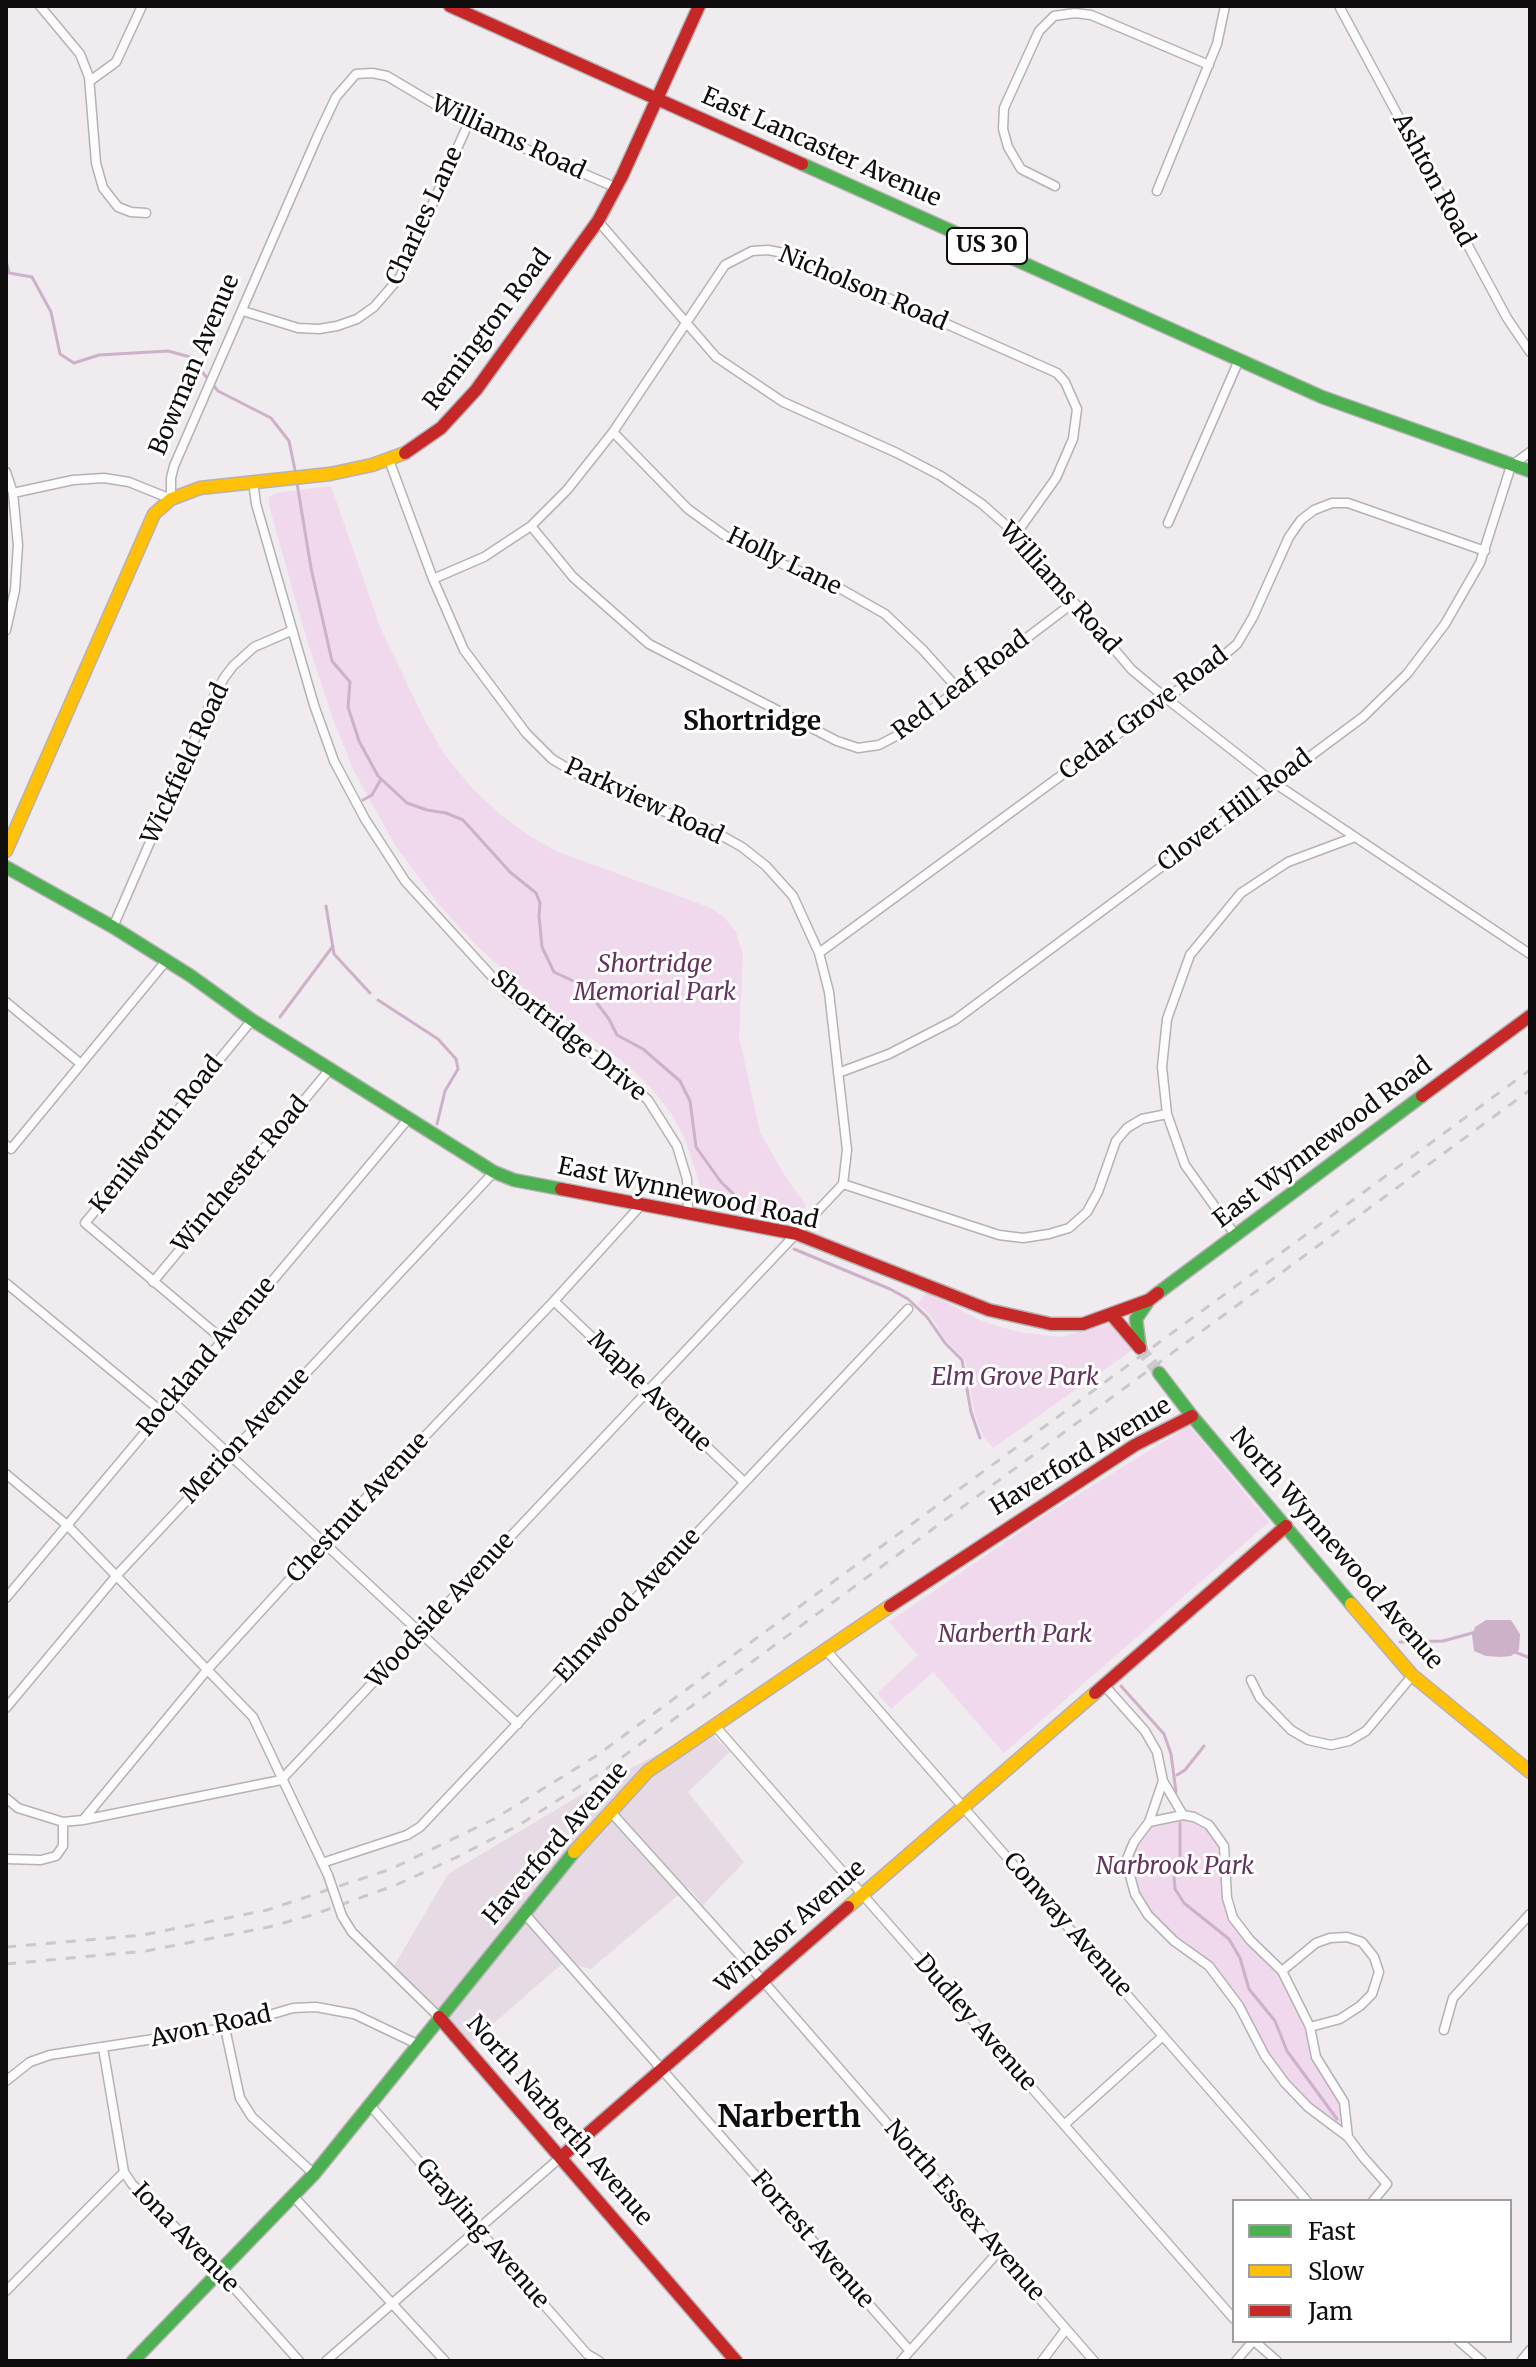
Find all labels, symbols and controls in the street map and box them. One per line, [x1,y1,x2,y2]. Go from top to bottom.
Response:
street label: East Lancaster Avenue [697,82,945,214]
street label: Williams Road [426,90,590,186]
street label: Ashton Road [1386,109,1480,251]
street label: Charles Lane [380,142,470,290]
road number: US 30 [947,228,1027,264]
street label: Nicholson Road [774,240,952,338]
street label: Remington Road [418,244,558,416]
street label: Bowman Avenue [144,270,246,460]
street label: Williams Road [993,516,1125,660]
street label: Holly Lane [722,522,846,602]
street label: Red Leaf Road [887,625,1035,747]
street label: Cedar Grove Road [1054,641,1234,787]
street label: Wickfield Road [136,679,236,849]
district label: Shortridge [683,707,821,739]
street label: Clover Hill Road [1152,744,1318,878]
street label: Parkview Road [560,753,728,851]
park label: Shortridge Memorial Park [574,951,736,1007]
street label: Shortridge Drive [484,964,652,1108]
street label: Kenilworth Road [85,1051,229,1219]
street label: East Wynnewood Road [1208,1052,1438,1234]
street label: Winchester Road [167,1091,315,1259]
street label: East Wynnewood Road [555,1152,821,1236]
street label: Rockland Avenue [132,1272,282,1442]
street label: Maple Avenue [581,1326,717,1458]
street label: Merion Avenue [176,1362,316,1510]
park label: Elm Grove Park [931,1364,1099,1392]
street label: Haverford Avenue [986,1392,1176,1522]
street label: North Wynnewood Avenue [1224,1423,1448,1675]
street label: Chestnut Avenue [281,1427,435,1589]
street label: Elmwood Avenue [549,1523,707,1689]
street label: Woodside Avenue [361,1527,521,1695]
park label: Narberth Park [938,1621,1092,1649]
street label: Haverford Avenue [478,1757,634,1931]
street label: Conway Avenue [997,1847,1137,2003]
park label: Narbrook Park [1096,1853,1254,1881]
street label: Windsor Avenue [710,1854,872,2000]
street label: Dudley Avenue [908,1949,1042,2097]
street label: Avon Road [148,2000,274,2054]
street label: North Narberth Avenue [460,2010,658,2232]
district label: Narberth [717,2099,861,2137]
street label: North Essex Avenue [878,2115,1050,2307]
street label: Grayling Avenue [409,2153,555,2315]
street label: Forrest Avenue [745,2165,879,2315]
street label: Iona Avenue [126,2177,244,2299]
legend [1232,2199,1512,2343]
text: Fast [1308,2216,1356,2247]
text: Slow [1308,2256,1364,2287]
text: Jam [1308,2296,1353,2327]

